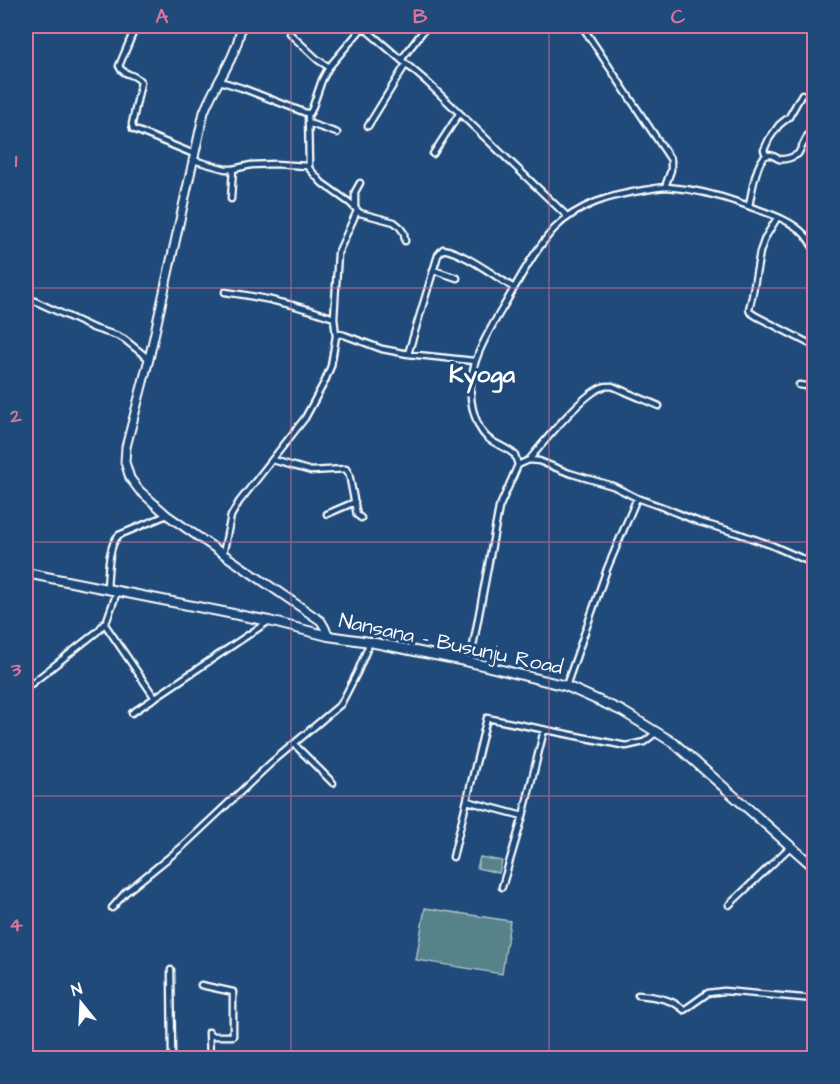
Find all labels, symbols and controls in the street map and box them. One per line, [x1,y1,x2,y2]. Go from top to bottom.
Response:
text: A [156,3,169,31]
text: B [413,3,428,31]
text: C [671,3,686,31]
text: 1 [15,147,18,175]
district label: Kyoga [449,358,516,394]
text: 2 [9,402,22,430]
street label: Nansana - Busunju Road [336,606,566,682]
text: 3 [10,656,22,684]
text: 4 [9,911,23,939]
north arrow [51,973,111,1033]
text: N [69,978,85,1002]

